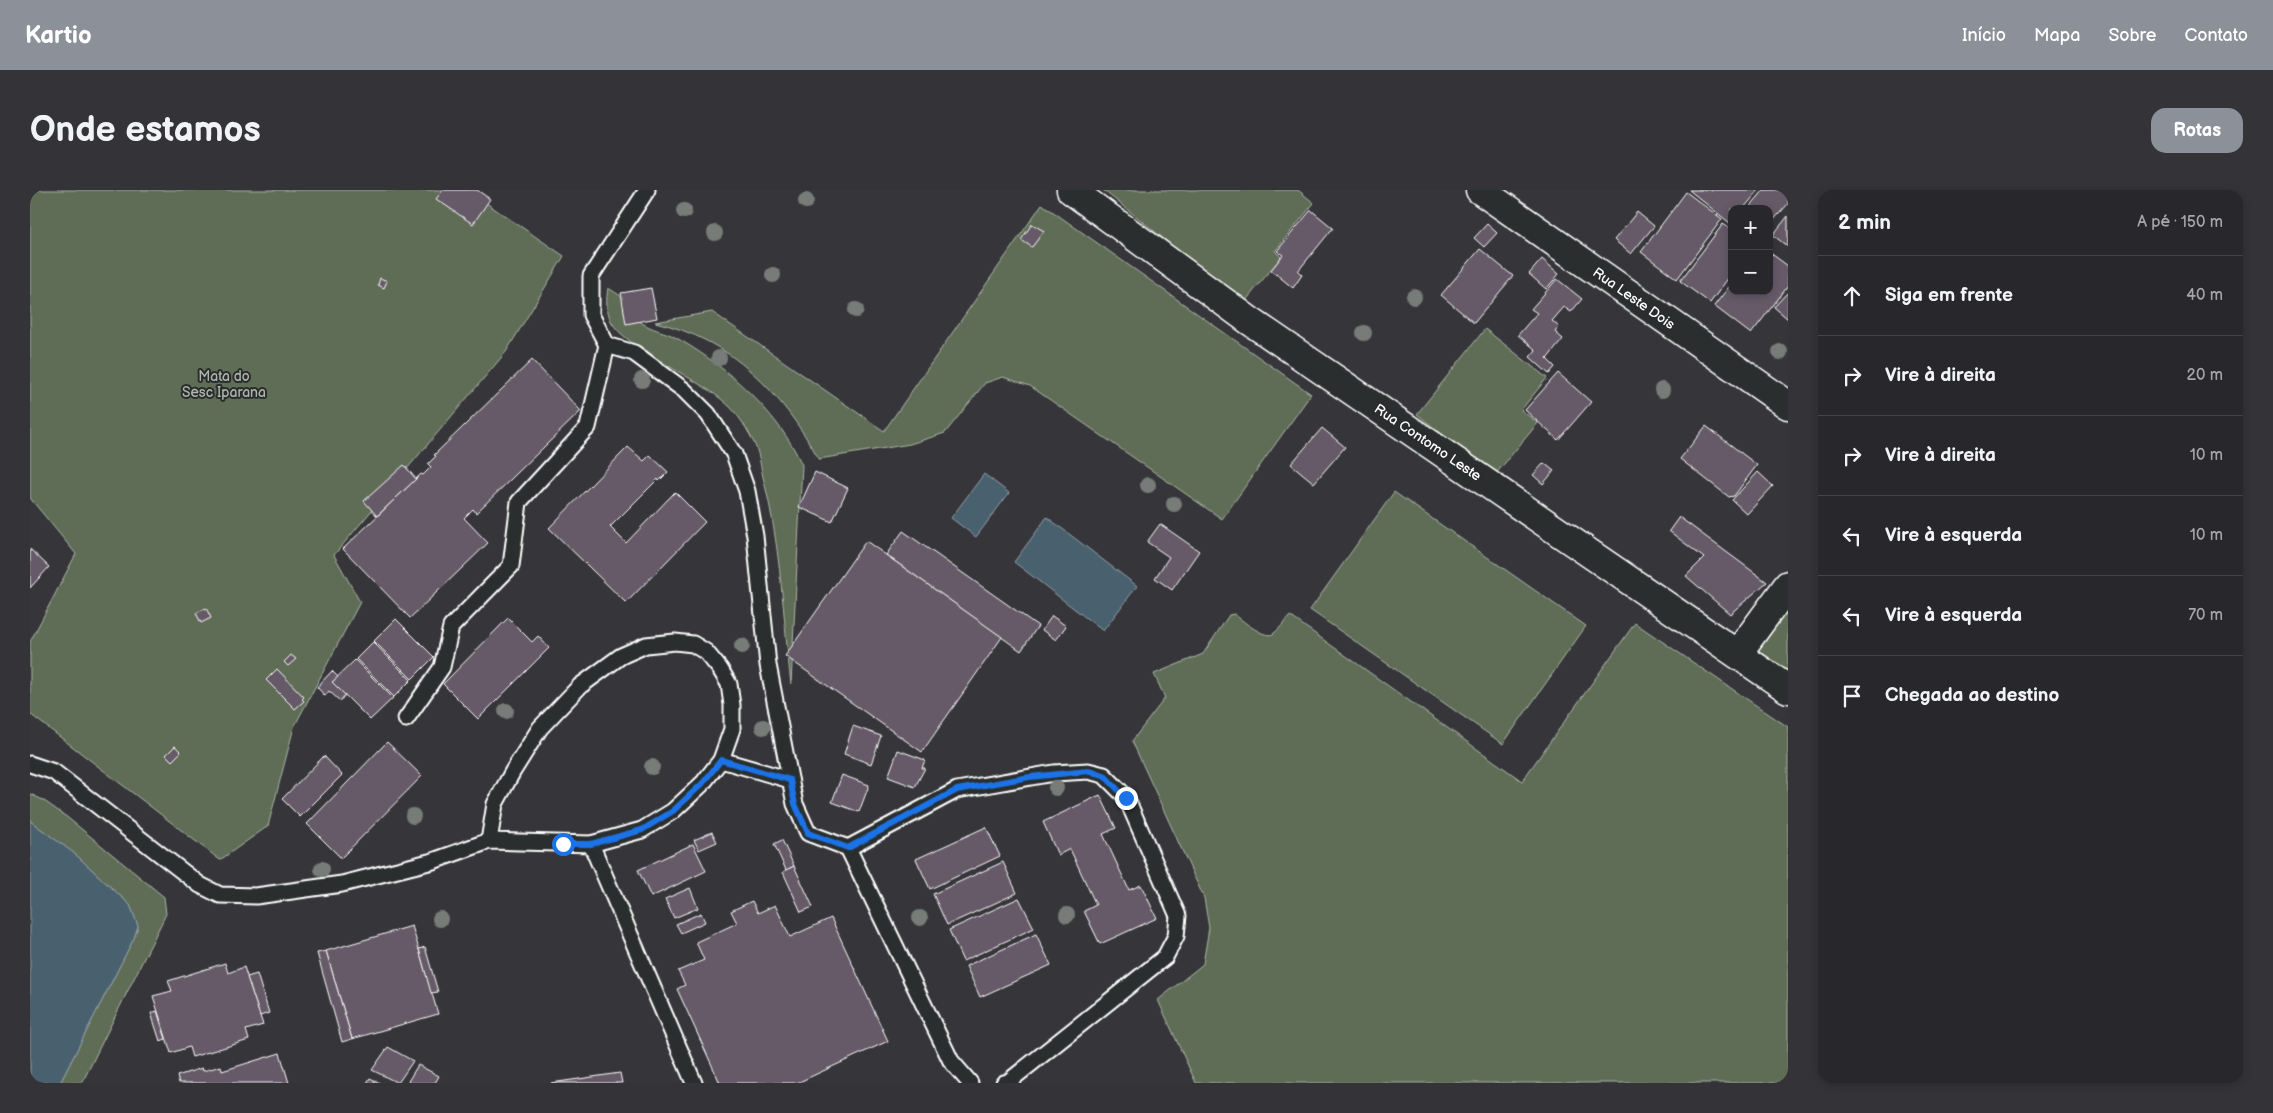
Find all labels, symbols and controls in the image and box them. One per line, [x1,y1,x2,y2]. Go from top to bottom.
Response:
text: Kartio [25,21,92,50]
text: Início [1962,25,2006,46]
text: Mapa [2034,25,2080,46]
text: Sobre [2108,25,2156,46]
text: Contato [2184,25,2248,46]
button: Rotas [2151,108,2243,153]
text: Onde estamos [30,109,261,152]
map controls [1728,205,1773,295]
button: + [1728,205,1773,250]
text: 2 min [1838,210,1891,235]
text: A pé · 150 m [2137,213,2223,232]
button: − [1728,250,1773,295]
street label: Rua Leste Dois [1589,264,1678,333]
icon: ahead [1838,282,1866,310]
text: Siga em frente [1885,284,2013,307]
text: 40 m [2186,286,2223,305]
icon: right [1838,362,1866,390]
text: Vire à direita [1885,364,1996,387]
text: 20 m [2187,366,2223,385]
park label: Mata do Sesc Iparana [182,368,266,401]
street label: Rua Contomo Leste [1371,400,1484,485]
icon: right [1838,442,1866,470]
text: Vire à direita [1885,444,1996,467]
text: 10 m [2190,446,2223,465]
icon: left [1838,522,1866,550]
text: Vire à esquerda [1885,524,2022,547]
text: 10 m [2190,526,2223,545]
icon: left [1838,602,1866,630]
text: Vire à esquerda [1885,604,2022,627]
text: 70 m [2188,606,2223,625]
icon: arrive [1838,682,1866,710]
text: Chegada ao destino [1885,684,2059,707]
route end [1115,787,1138,810]
route start [552,833,575,856]

